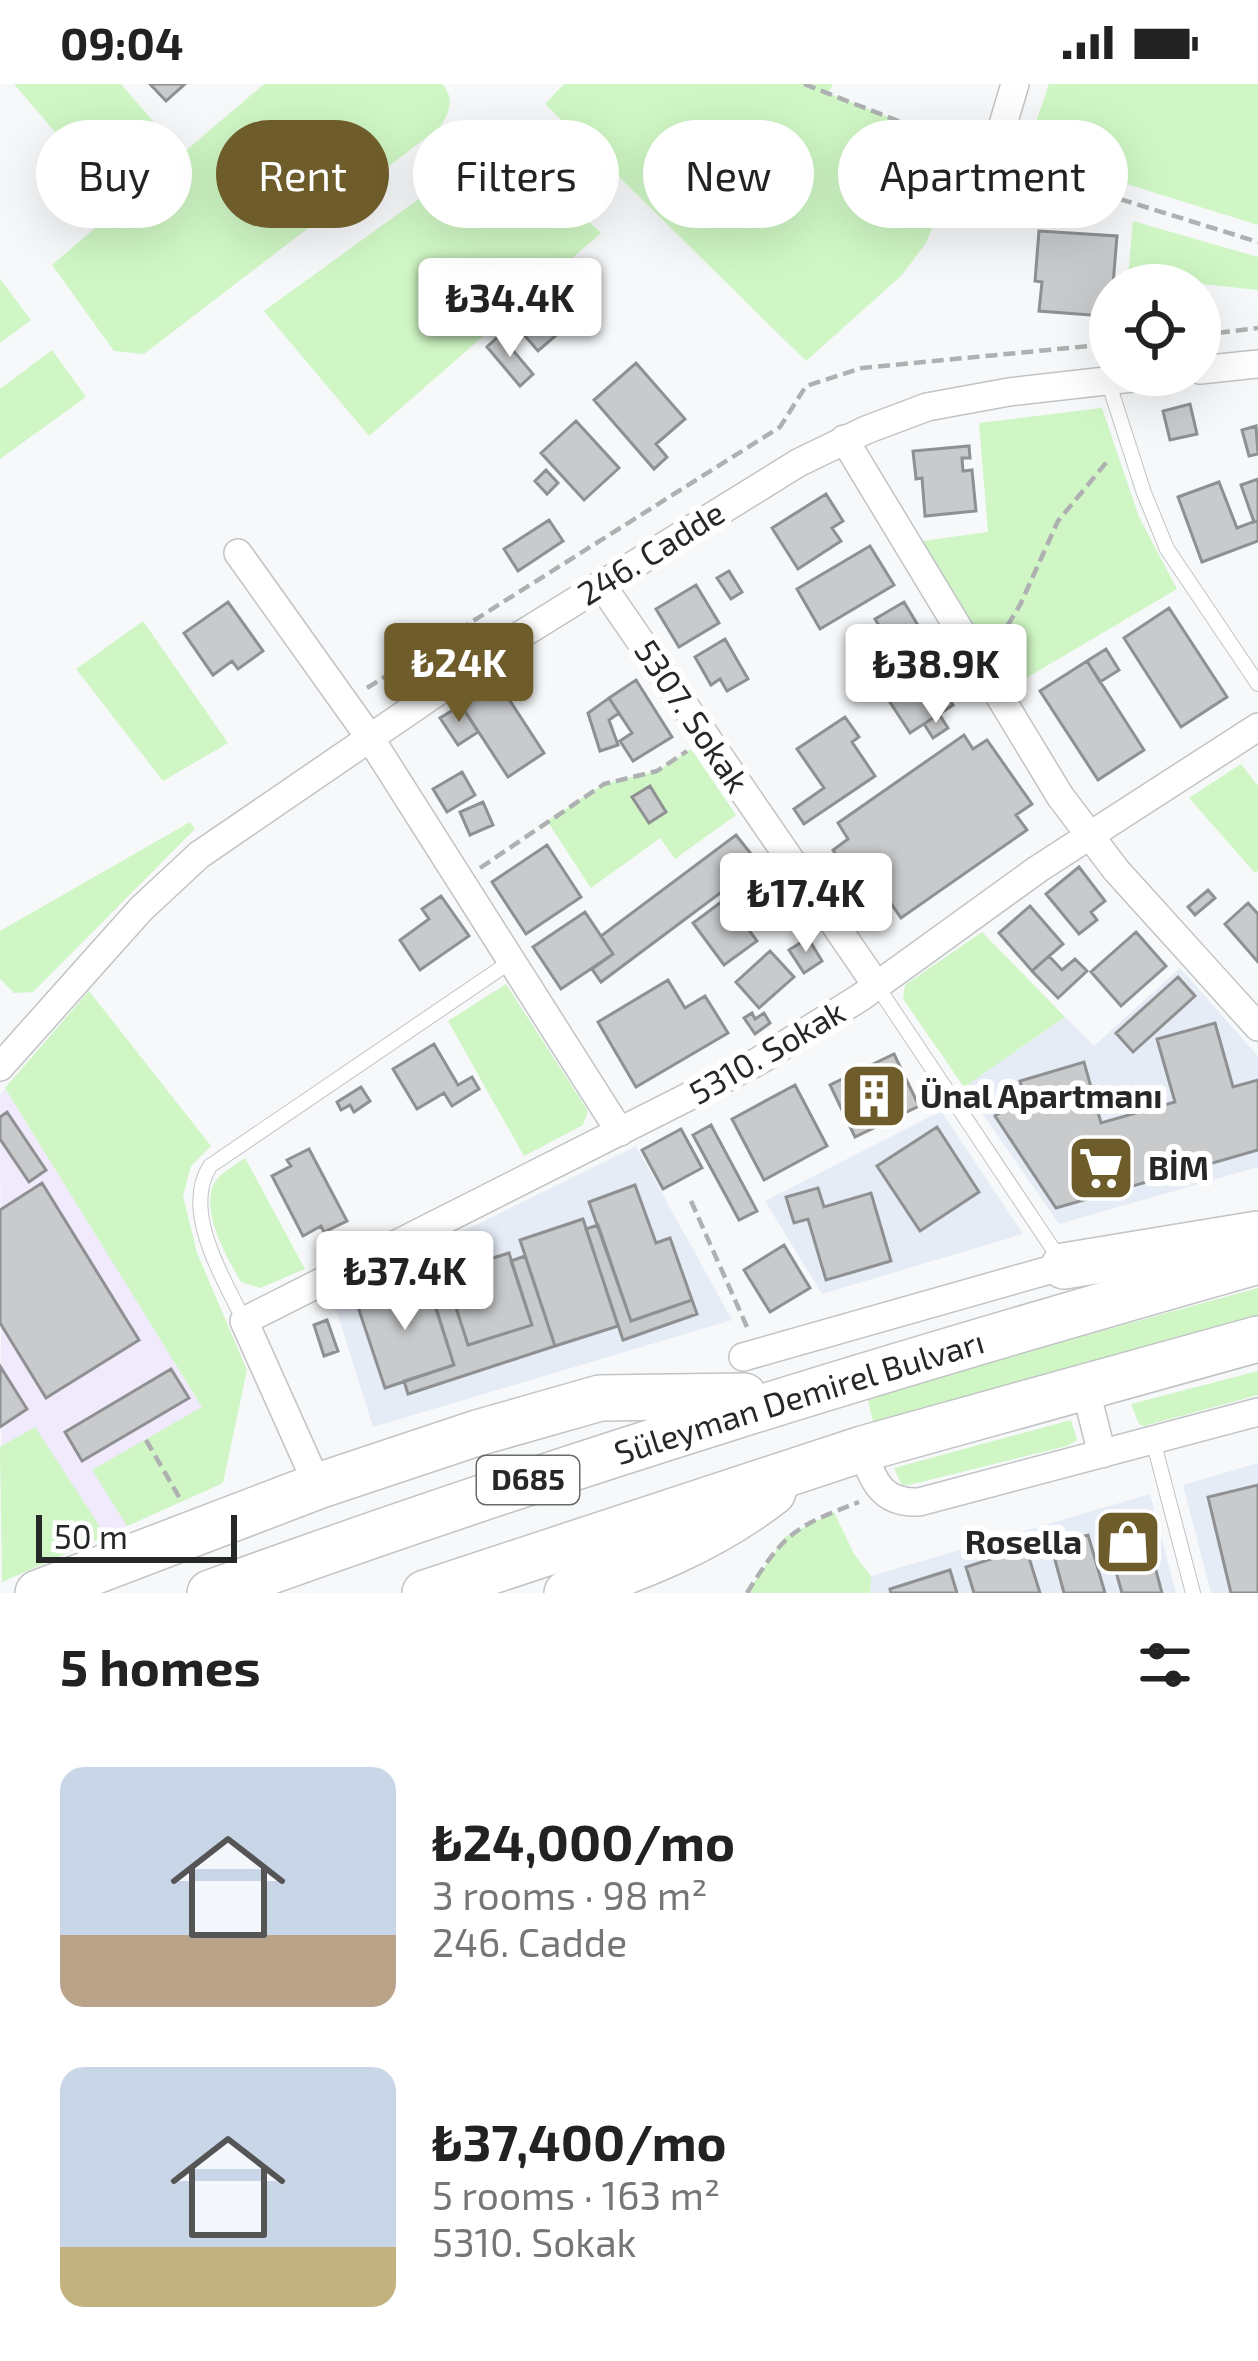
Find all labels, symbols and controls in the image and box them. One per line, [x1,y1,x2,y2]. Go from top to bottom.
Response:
text: 09:04 [60,15,184,69]
chip: Buy [36,120,192,228]
chip: Rent [216,120,389,228]
chip: Filters [413,120,619,228]
chip: New [643,120,814,228]
chip: Apartment [838,120,1128,228]
pin: ₺34.4K [412,258,608,360]
map controls [1089,264,1221,396]
button: locate [1089,264,1221,396]
text: ₺34.4K [445,273,575,320]
street label: 246. Cadde [570,491,731,613]
pin: ₺24K [388,623,530,725]
pin: ₺38.9K [838,624,1034,726]
street label: 5307. Sokak [627,632,759,799]
text: ₺24K [411,638,507,685]
text: ₺38.9K [873,639,999,686]
pin: ₺17.4K [708,853,904,955]
text: ₺17.4K [747,868,865,915]
street label: 5310. Sokak [682,990,852,1112]
building icon: Ünal Apartmanı [839,1061,909,1131]
place label: Ünal Apartmanı [920,1075,1162,1115]
supermarket icon: BİM [1066,1133,1136,1203]
place label: BİM [1148,1147,1209,1187]
pin: ₺37.4K [307,1231,503,1333]
text: ₺37.4K [343,1246,467,1293]
street label: Süleyman Demirel Bulvarı [609,1320,988,1472]
road number: D685 [477,1456,579,1504]
shop icon: Rosella [1093,1507,1163,1577]
scale bar [36,1509,237,1562]
text: 50 m [54,1516,128,1556]
place label: Rosella [965,1521,1082,1561]
icon: filters [1132,1632,1198,1698]
text: 5 homes [60,1635,261,1696]
text: ₺24,000/mo [432,1810,735,1871]
icon: home [156,1815,300,1959]
text: 3 rooms · 98 m² [432,1871,707,1918]
text: 246. Cadde [432,1918,627,1965]
text: ₺37,400/mo [432,2110,727,2171]
icon: home [156,2115,300,2259]
text: 5 rooms · 163 m² [432,2171,720,2218]
text: 5310. Sokak [432,2218,636,2265]

